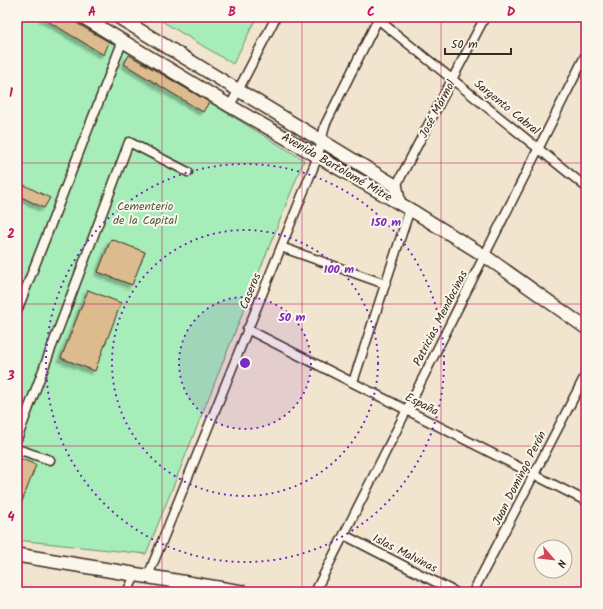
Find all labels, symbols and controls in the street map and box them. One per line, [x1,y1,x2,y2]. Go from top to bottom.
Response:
text: A [88,2,96,23]
text: B [228,2,236,23]
text: C [367,2,375,23]
text: D [507,2,516,23]
scale bar [445,30,511,56]
text: 50 m [451,35,478,54]
street label: Sargento Cabral [470,75,544,140]
street label: José Mármol [414,77,461,142]
text: 1 [9,83,13,104]
street label: Avenida Bartolomé Mitre [278,128,396,207]
park label: Cementerio de la Capital [113,197,177,230]
text: 150 m [371,213,401,232]
text: 2 [7,224,15,245]
text: 100 m [324,260,354,279]
street label: Patricias Mendocinas [408,267,473,369]
street label: Caseros [235,270,266,312]
text: 50 m [278,308,306,327]
centre of rings [238,356,252,370]
text: 3 [6,366,15,387]
street label: España [402,388,442,421]
street label: Juan Domingo Perón [487,428,551,529]
text: 4 [7,507,15,528]
street label: Islas Malvinas [369,529,440,578]
north arrow [533,539,573,579]
text: N [551,556,571,571]

